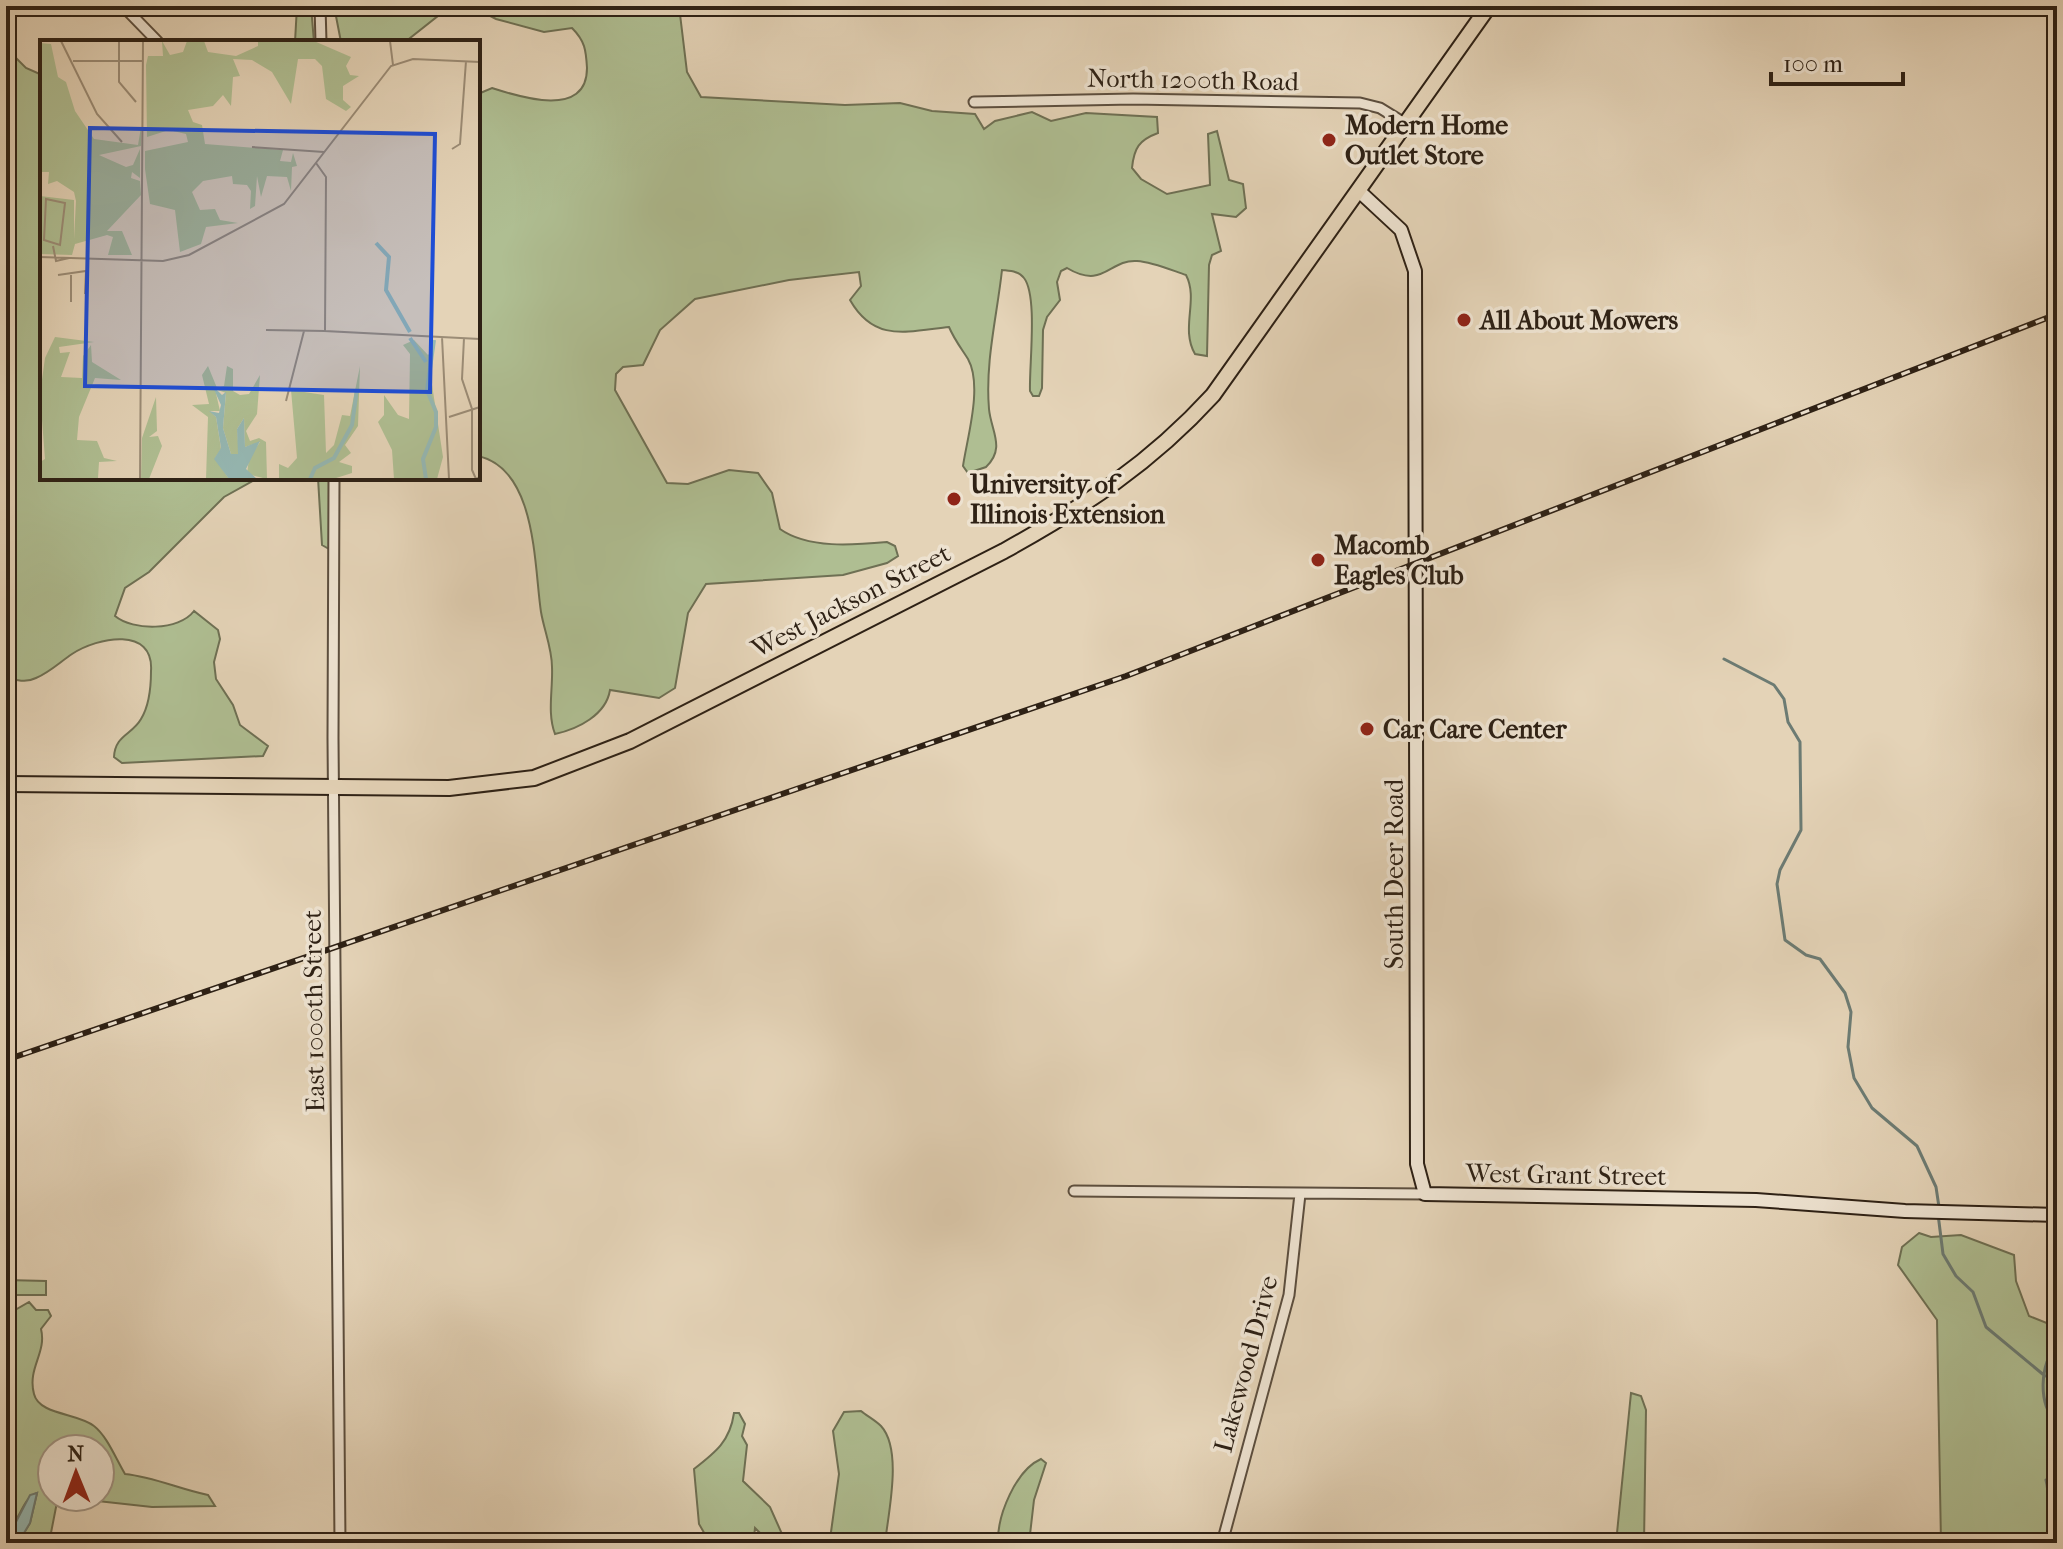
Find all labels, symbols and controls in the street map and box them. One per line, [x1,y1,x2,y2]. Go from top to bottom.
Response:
scale bar [1771,36,1903,86]
inset map [40,40,480,480]
text: 100 m [1783,50,1843,78]
street label: North 1200th Road [1087,63,1300,97]
place label: Modern Home Outlet Store [1345,110,1508,171]
marker: Modern Home Outlet Store [1320,131,1338,149]
place label: All About Mowers [1478,305,1679,336]
marker: All About Mowers [1455,311,1473,329]
place label: University of Illinois Extension [969,469,1166,530]
marker: University of Illinois Extension [945,490,963,508]
place label: Macomb Eagles Club [1334,530,1464,591]
street label: West Jackson Street [746,537,956,665]
marker: Macomb Eagles Club [1309,551,1327,569]
place label: Car Care Center [1383,714,1567,745]
marker: Car Care Center [1358,720,1376,738]
street label: South Deer Road [1379,778,1410,969]
street label: East 1000th Street [297,909,331,1113]
street label: West Grant Street [1464,1158,1667,1192]
street label: Lakewood Drive [1207,1272,1285,1456]
north arrow [36,1433,116,1513]
text: N [67,1441,85,1467]

